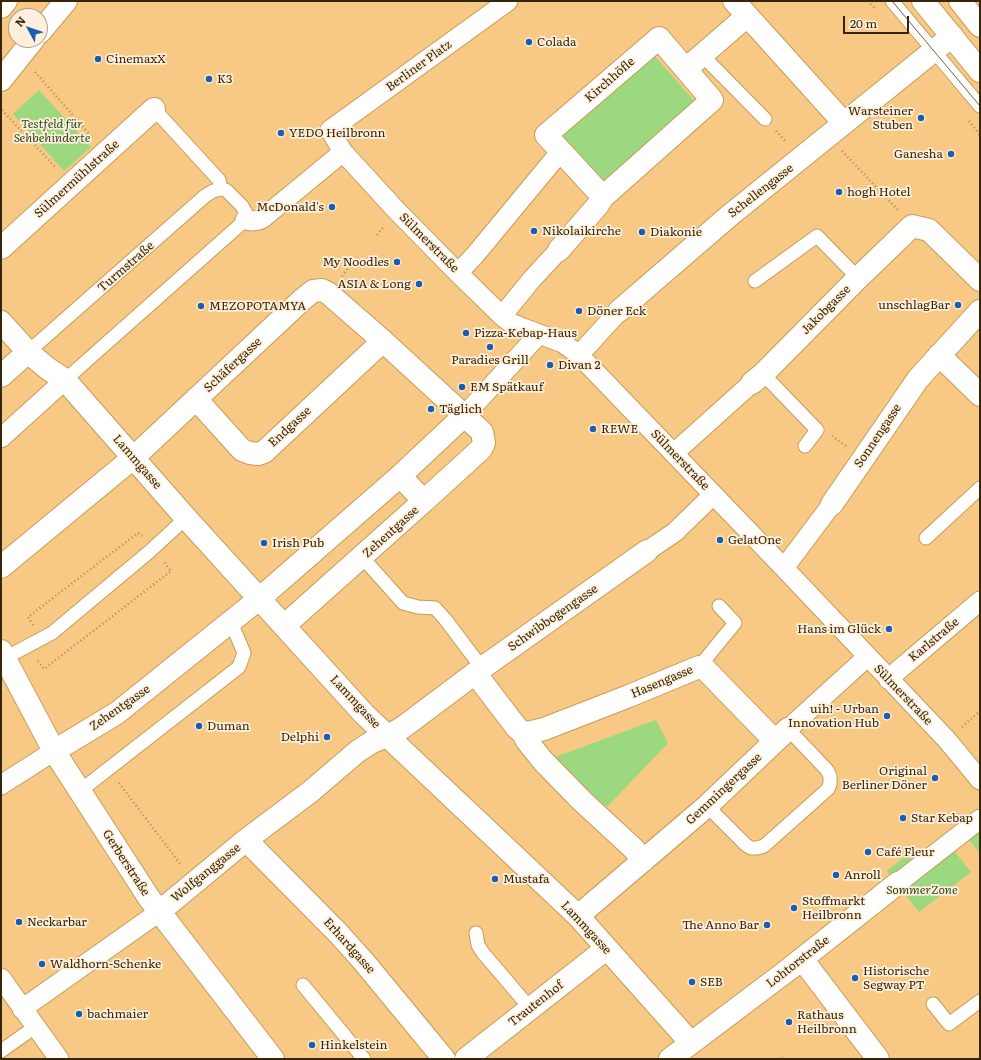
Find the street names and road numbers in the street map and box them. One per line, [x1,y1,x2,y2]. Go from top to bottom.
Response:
street label: Berliner Platz [383,37,455,95]
street label: Kirchhöfle [582,54,638,106]
street label: Sülmermühlstraße [32,137,122,221]
street label: Schellengasse [725,161,797,221]
street label: Sülmerstraße [396,210,462,276]
street label: Turmstraße [95,239,157,295]
street label: Jakobgasse [798,282,854,338]
street label: Schäfergasse [201,335,265,395]
street label: Sonnengasse [851,401,905,471]
street label: Endgasse [266,404,314,450]
street label: Sülmerstraße [648,427,712,493]
street label: Lammgasse [110,432,164,492]
street label: Zehentgasse [360,503,422,561]
street label: Schwibbogengasse [505,582,601,654]
street label: Karlstraße [906,615,962,665]
street label: Hasengasse [629,662,695,702]
street label: Sülmerstraße [871,662,935,728]
street label: Lammgasse [327,673,383,731]
street label: Zehentgasse [87,682,153,734]
street label: Gemmingergasse [683,750,765,828]
street label: Gerberstraße [99,827,153,899]
street label: Wolfganggasse [168,841,244,905]
street label: Lammgasse [558,899,614,957]
street label: Erhardgasse [320,915,378,977]
street label: Lohtorstraße [764,933,832,991]
street label: Trautenhof [506,978,566,1030]

